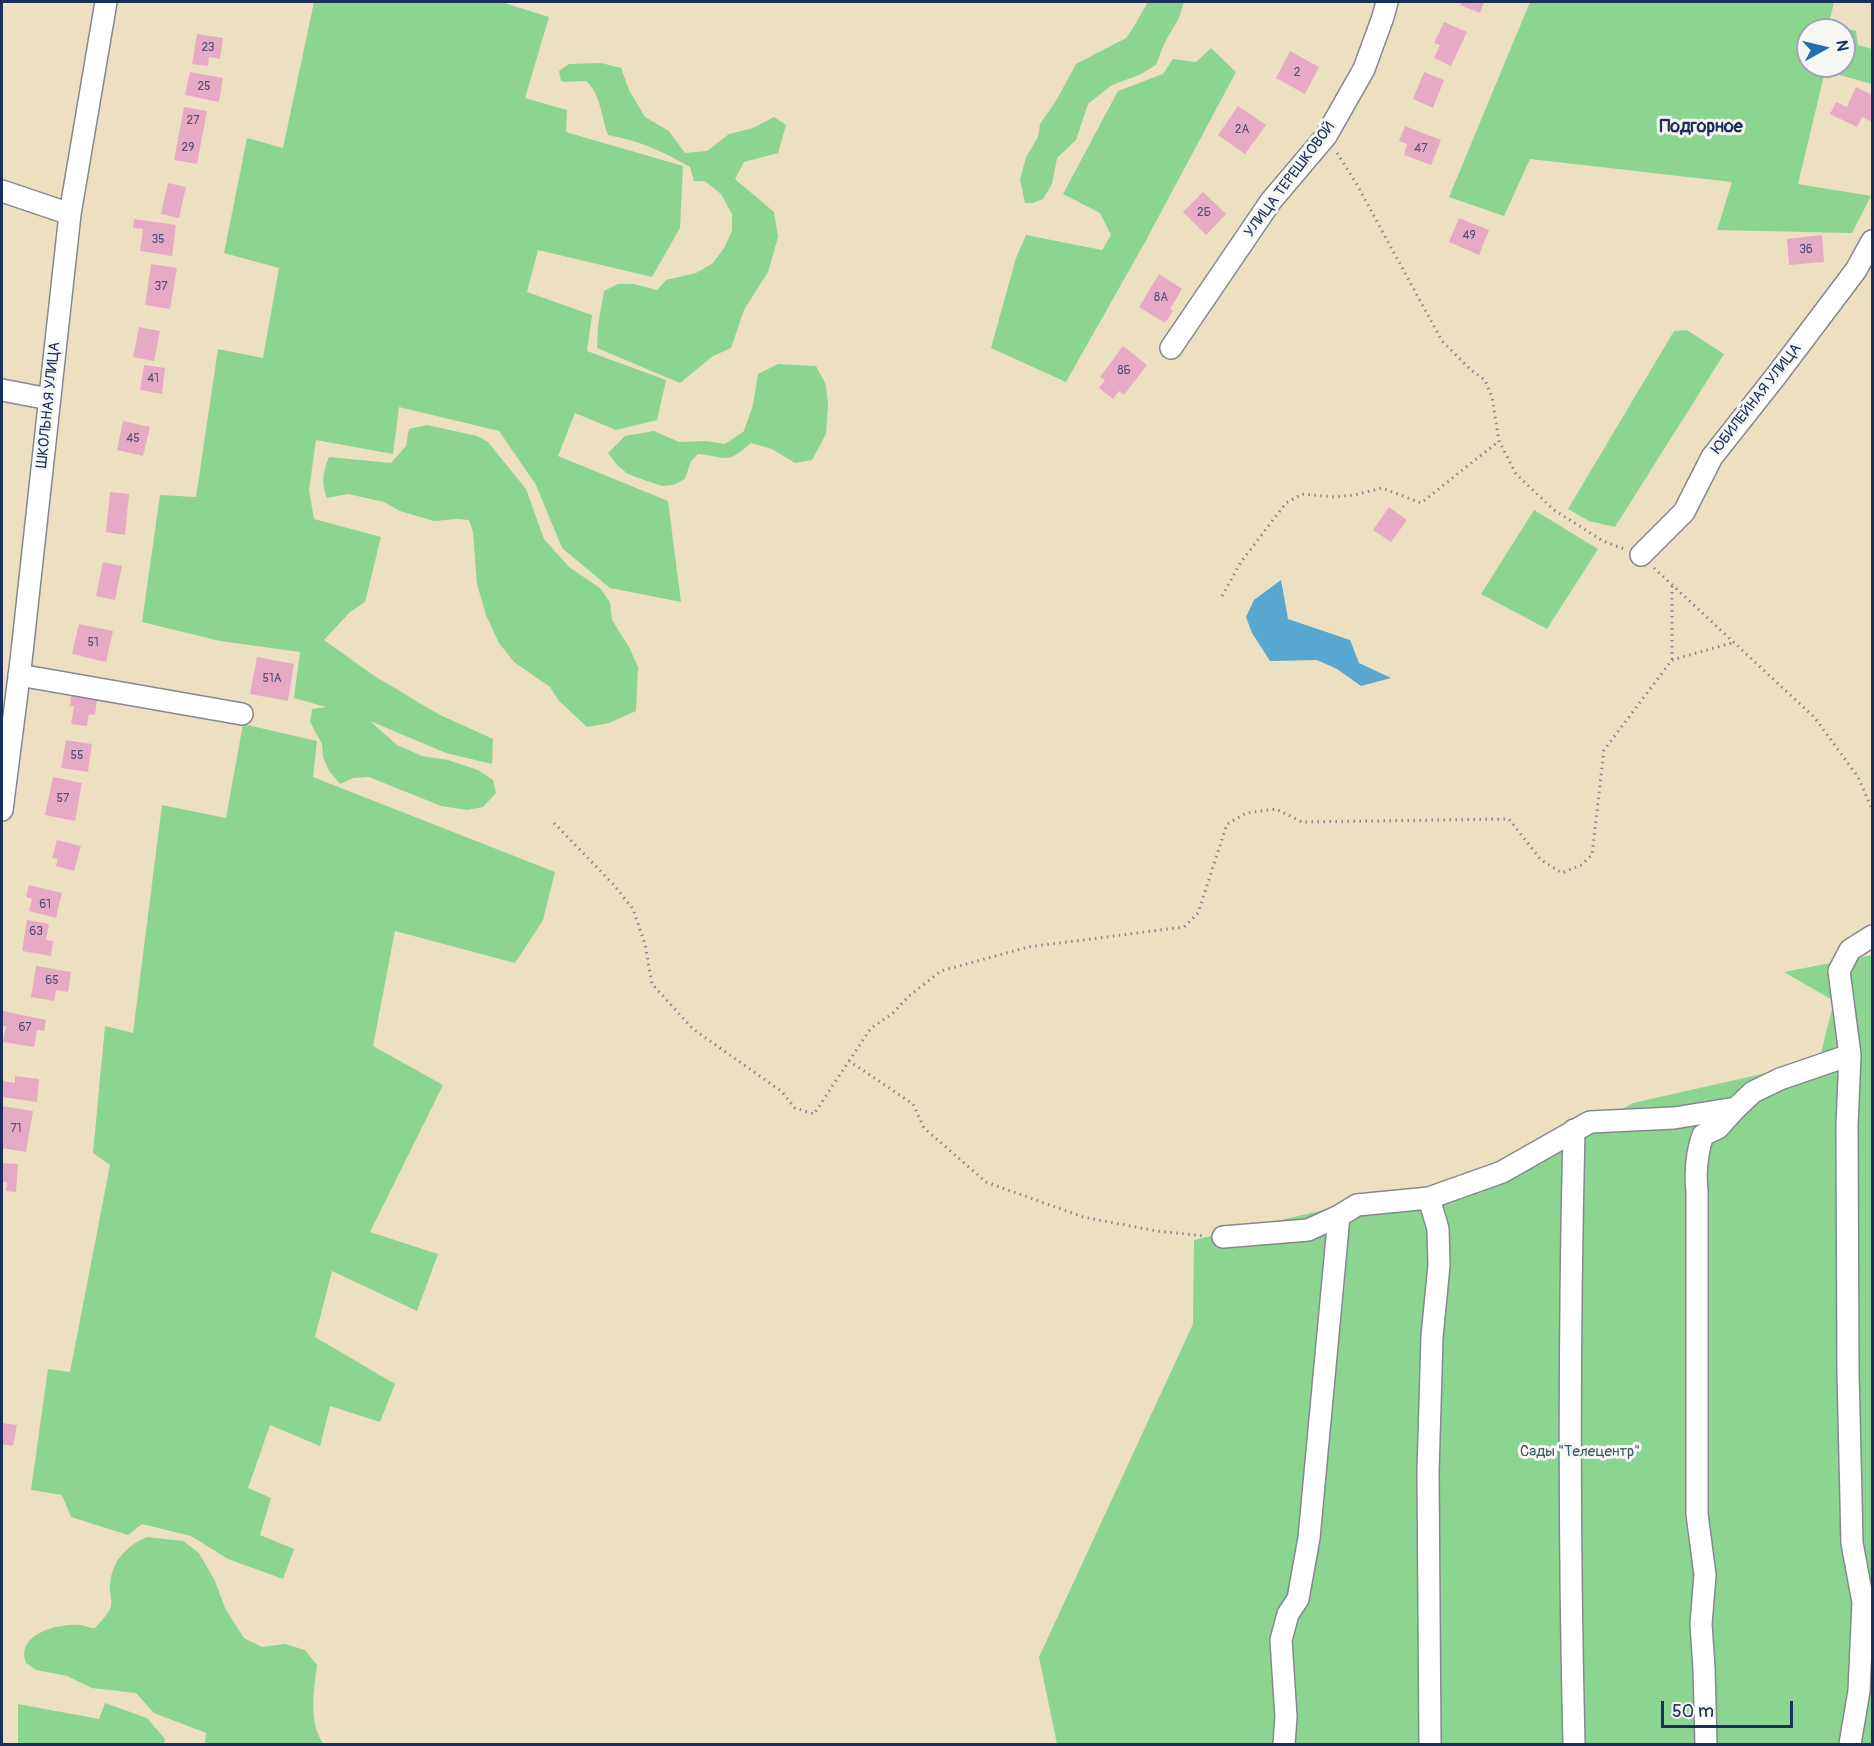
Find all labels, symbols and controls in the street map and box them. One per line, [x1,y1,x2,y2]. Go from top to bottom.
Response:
north arrow [1796,18,1856,78]
text: N [1831,39,1852,53]
house number: 23 [201,41,215,55]
house number: 2 [1294,66,1300,80]
house number: 25 [197,80,211,94]
house number: 27 [186,114,200,128]
district label: Подгорное [1659,116,1743,138]
street label: УЛИЦА ТЕРЕШКОВОЙ [1241,119,1339,241]
house number: 2А [1235,123,1249,137]
house number: 29 [182,141,194,155]
house number: 47 [1414,142,1428,156]
house number: 2Б [1197,206,1211,220]
house number: 49 [1462,229,1476,243]
house number: 35 [151,233,165,247]
house number: 36 [1799,243,1813,257]
house number: 37 [154,280,168,294]
house number: 8А [1154,291,1168,305]
street label: ЮБИЛЕЙНАЯ УЛИЦА [1708,340,1806,458]
street label: ШКОЛЬНАЯ УЛИЦА [33,341,65,469]
house number: 8Б [1117,364,1131,378]
house number: 41 [147,372,159,386]
house number: 45 [126,432,140,446]
house number: 51 [87,636,99,650]
house number: 51А [263,672,281,686]
house number: 55 [70,749,84,763]
house number: 57 [57,792,69,806]
house number: 61 [39,898,51,912]
house number: 63 [29,925,43,939]
house number: 65 [45,974,59,988]
house number: 67 [18,1021,32,1035]
house number: 71 [10,1122,22,1136]
park label: Сады "Телецентр" [1520,1443,1640,1461]
scale bar [1664,1689,1796,1727]
text: 50 m [1672,1700,1714,1723]

